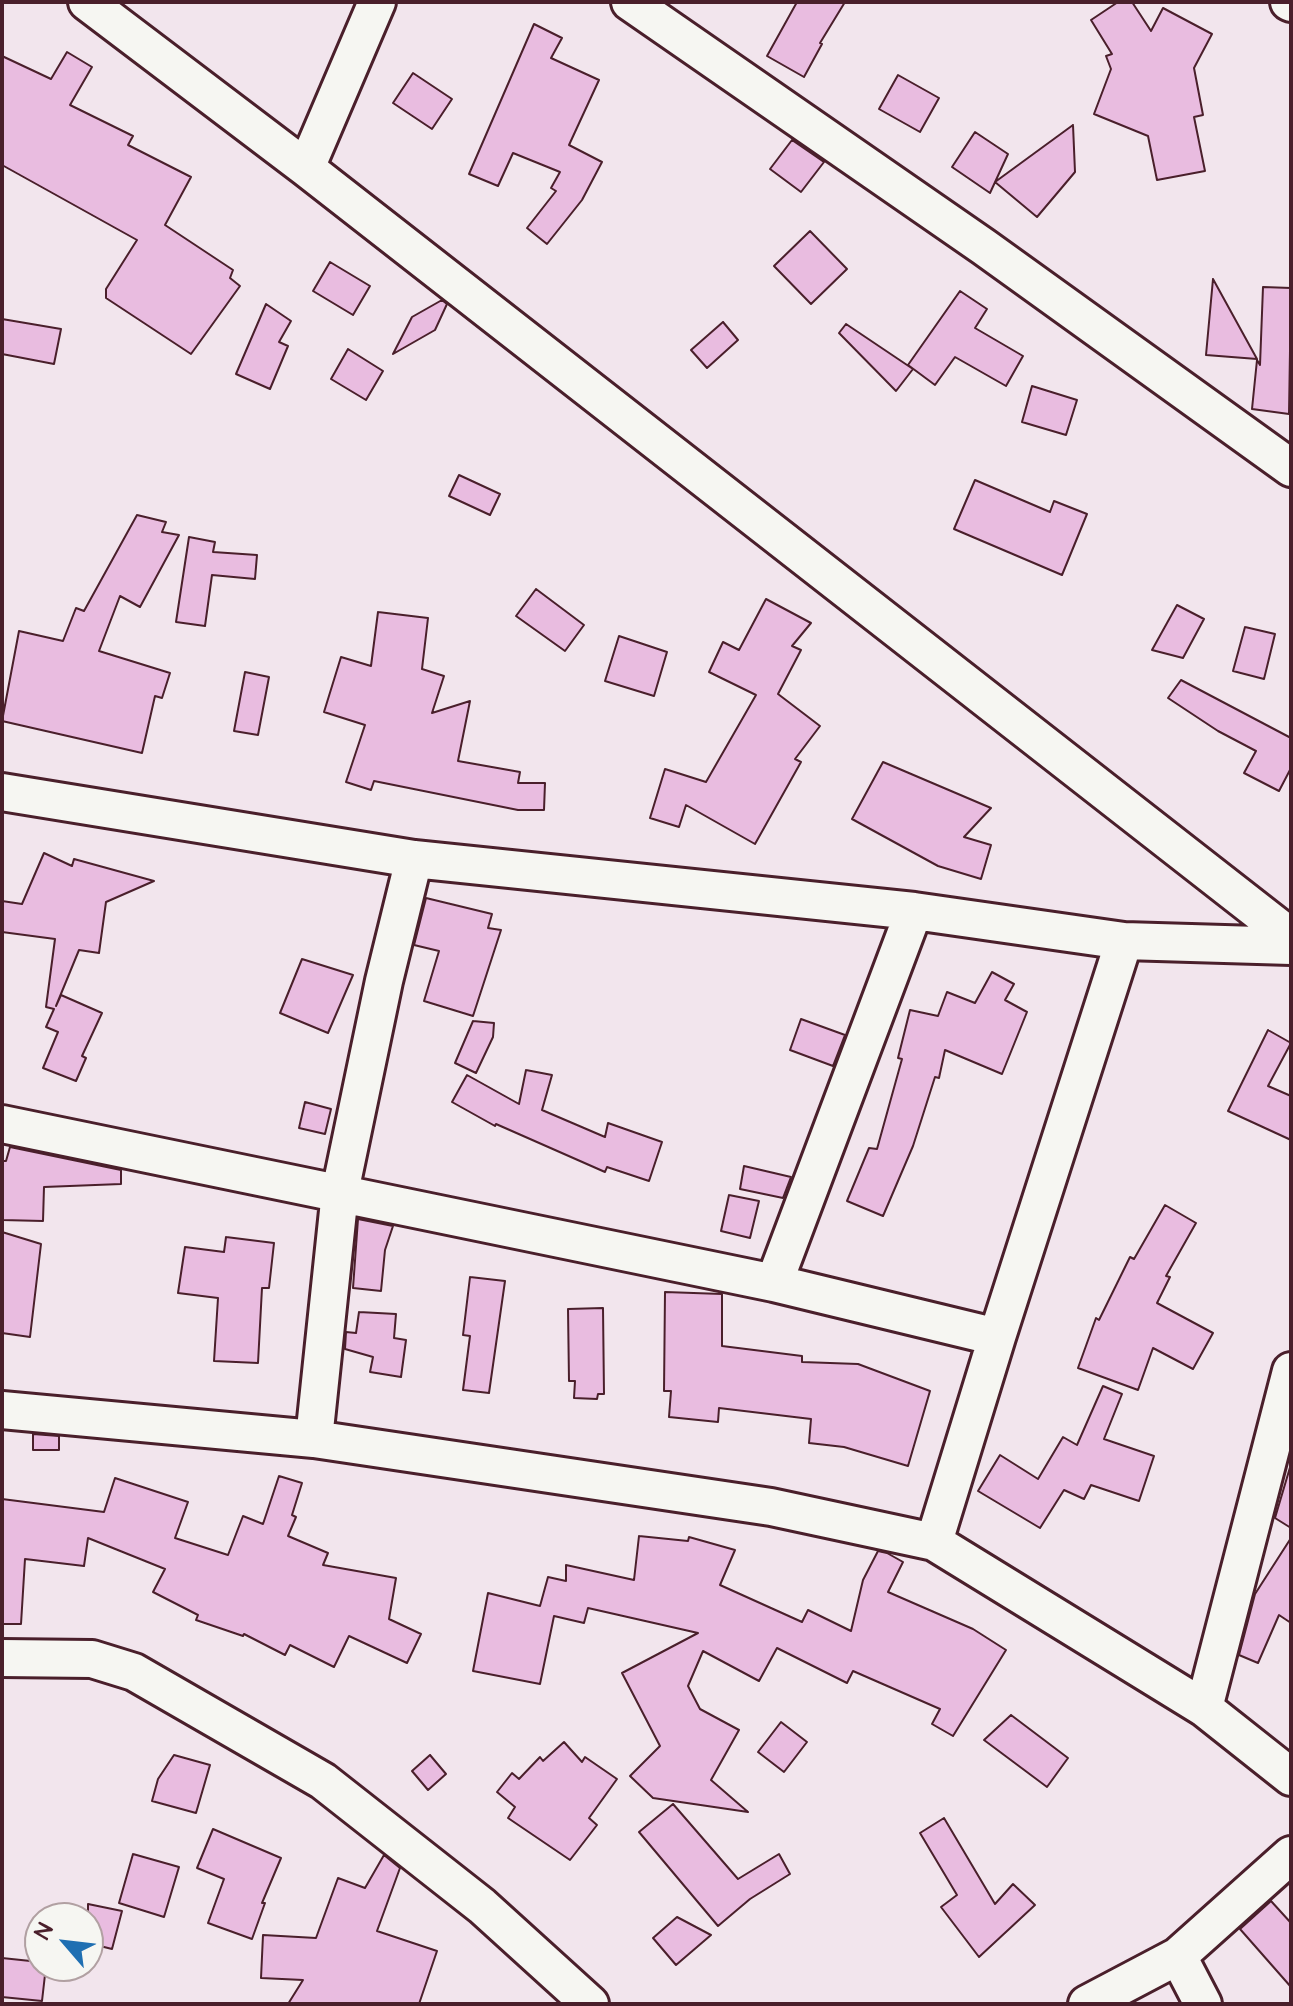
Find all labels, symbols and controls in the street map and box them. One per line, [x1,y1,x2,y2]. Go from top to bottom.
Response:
north arrow [24,1902,104,1982]
text: N [27,1918,61,1945]

